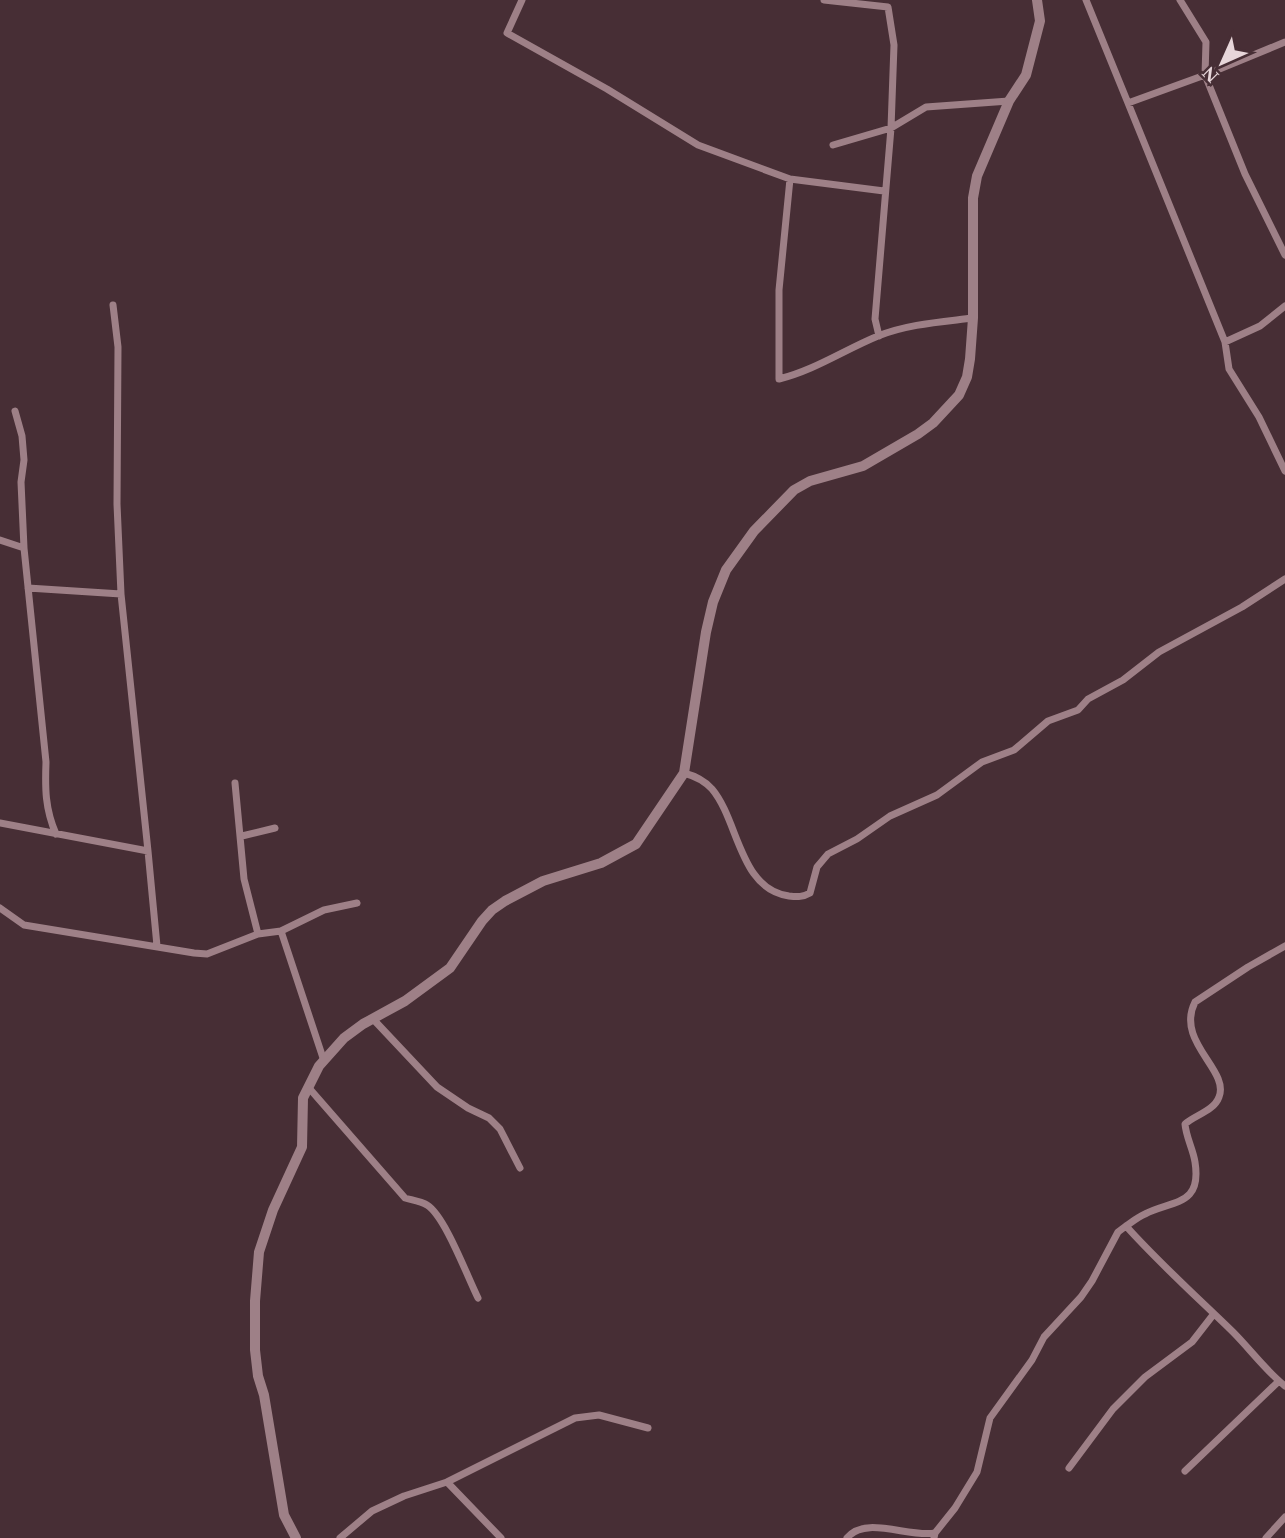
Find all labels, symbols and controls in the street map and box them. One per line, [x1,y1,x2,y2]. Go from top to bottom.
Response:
north arrow [1187,28,1257,98]
text: N [1198,62,1223,87]

